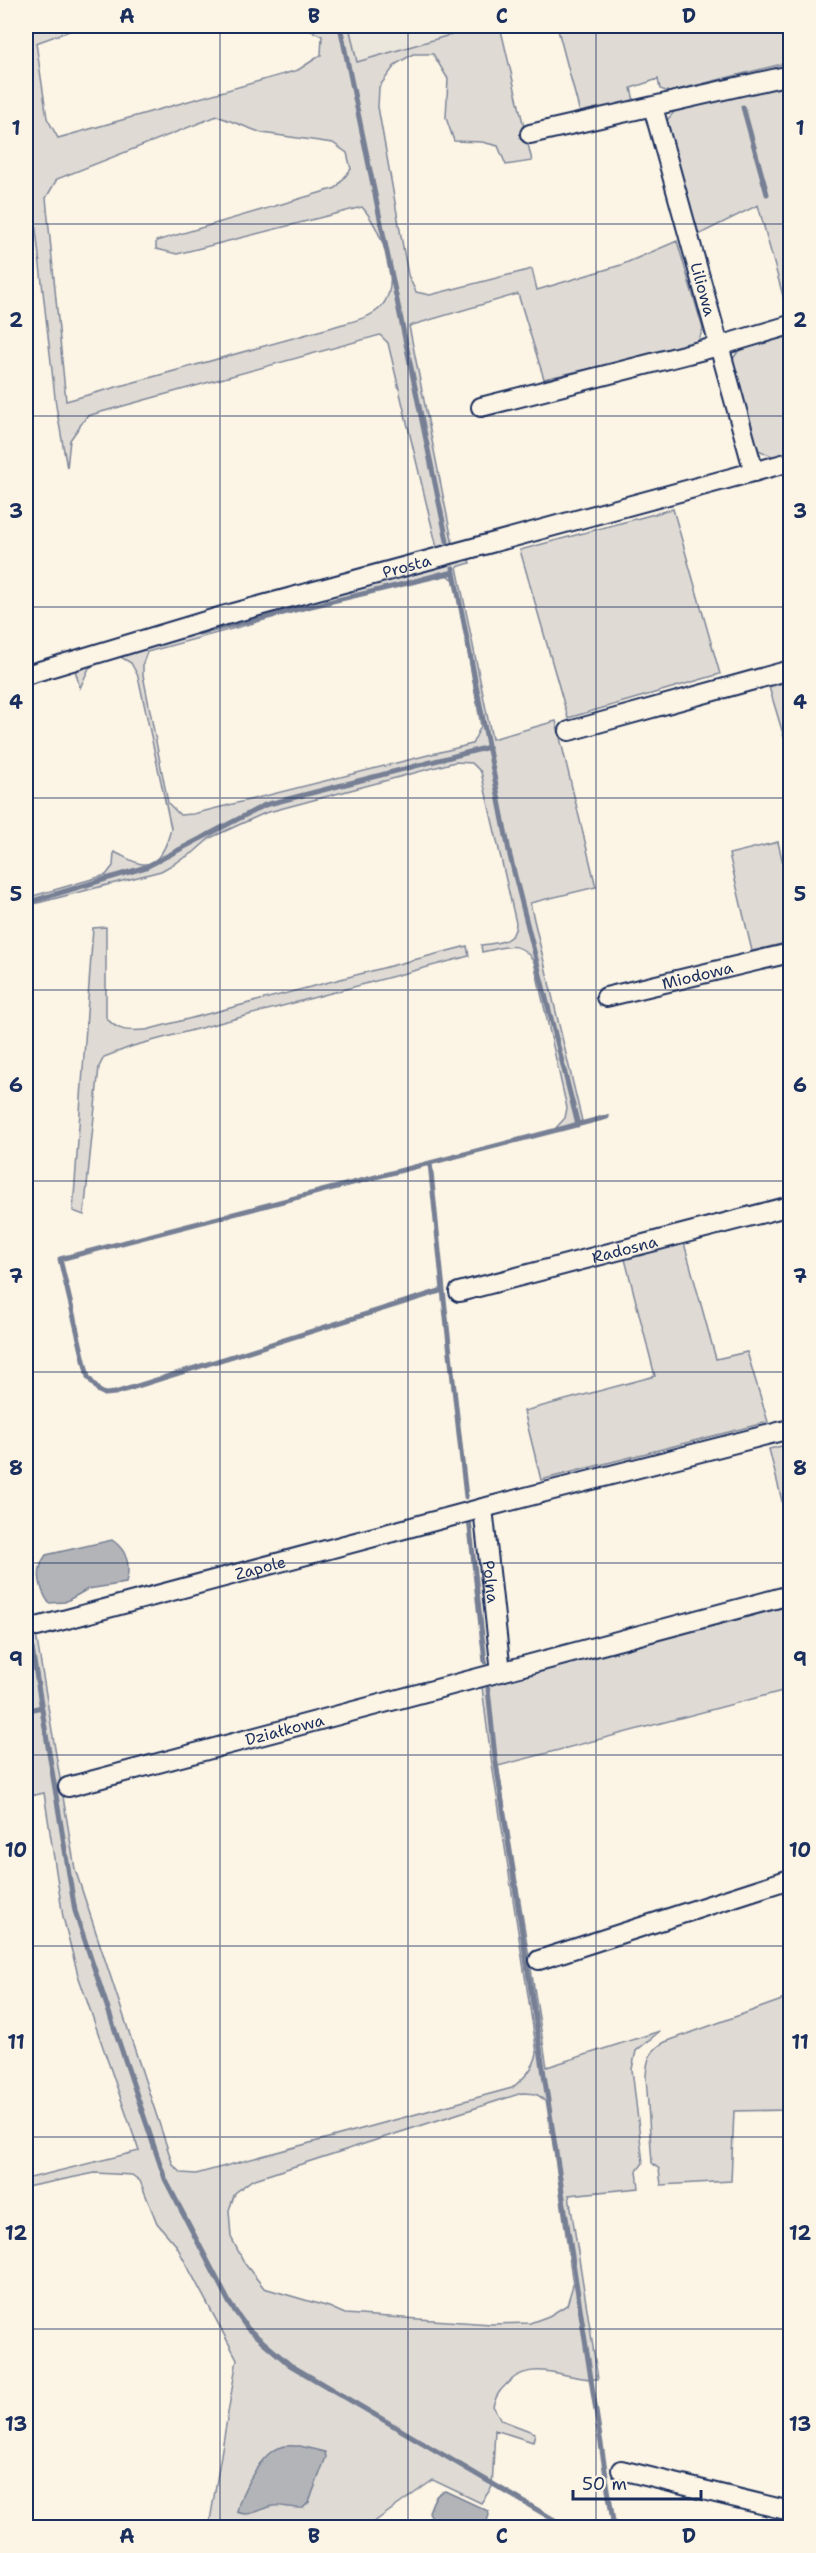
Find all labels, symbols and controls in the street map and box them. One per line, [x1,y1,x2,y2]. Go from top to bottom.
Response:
text: A [119,3,135,29]
text: B [308,3,320,29]
text: C [496,3,508,29]
text: D [682,3,696,29]
text: 1 [11,115,21,141]
text: 1 [795,115,805,141]
street label: Liliowa [685,260,720,319]
text: 2 [9,307,23,333]
text: 2 [793,307,807,333]
text: 3 [9,498,23,524]
text: 3 [793,498,807,524]
street label: Prosta [380,550,433,583]
text: 4 [9,689,23,715]
text: 4 [793,689,807,715]
text: 5 [10,881,22,907]
text: 5 [794,881,806,907]
street label: Miodowa [660,957,735,994]
text: 6 [9,1072,23,1098]
text: 6 [793,1072,807,1098]
street label: Radosna [589,1231,660,1268]
text: 7 [9,1263,23,1289]
text: 7 [793,1263,807,1289]
text: 8 [9,1455,23,1481]
text: 8 [793,1455,807,1481]
street label: Zapole [233,1551,288,1585]
street label: Polna [478,1559,503,1604]
text: 9 [9,1646,23,1672]
text: 9 [793,1646,807,1672]
street label: Działkowa [243,1709,326,1750]
text: 10 [5,1837,27,1863]
text: 10 [789,1837,811,1863]
text: 11 [7,2029,25,2055]
text: 11 [791,2029,809,2055]
text: 12 [5,2220,27,2246]
text: 12 [789,2220,811,2246]
text: 13 [5,2411,27,2437]
text: 13 [789,2411,811,2437]
scale bar [573,2463,700,2501]
text: 50 m [582,2472,627,2496]
text: A [119,2523,135,2549]
text: B [308,2523,320,2549]
text: C [496,2523,508,2549]
text: D [682,2523,696,2549]

